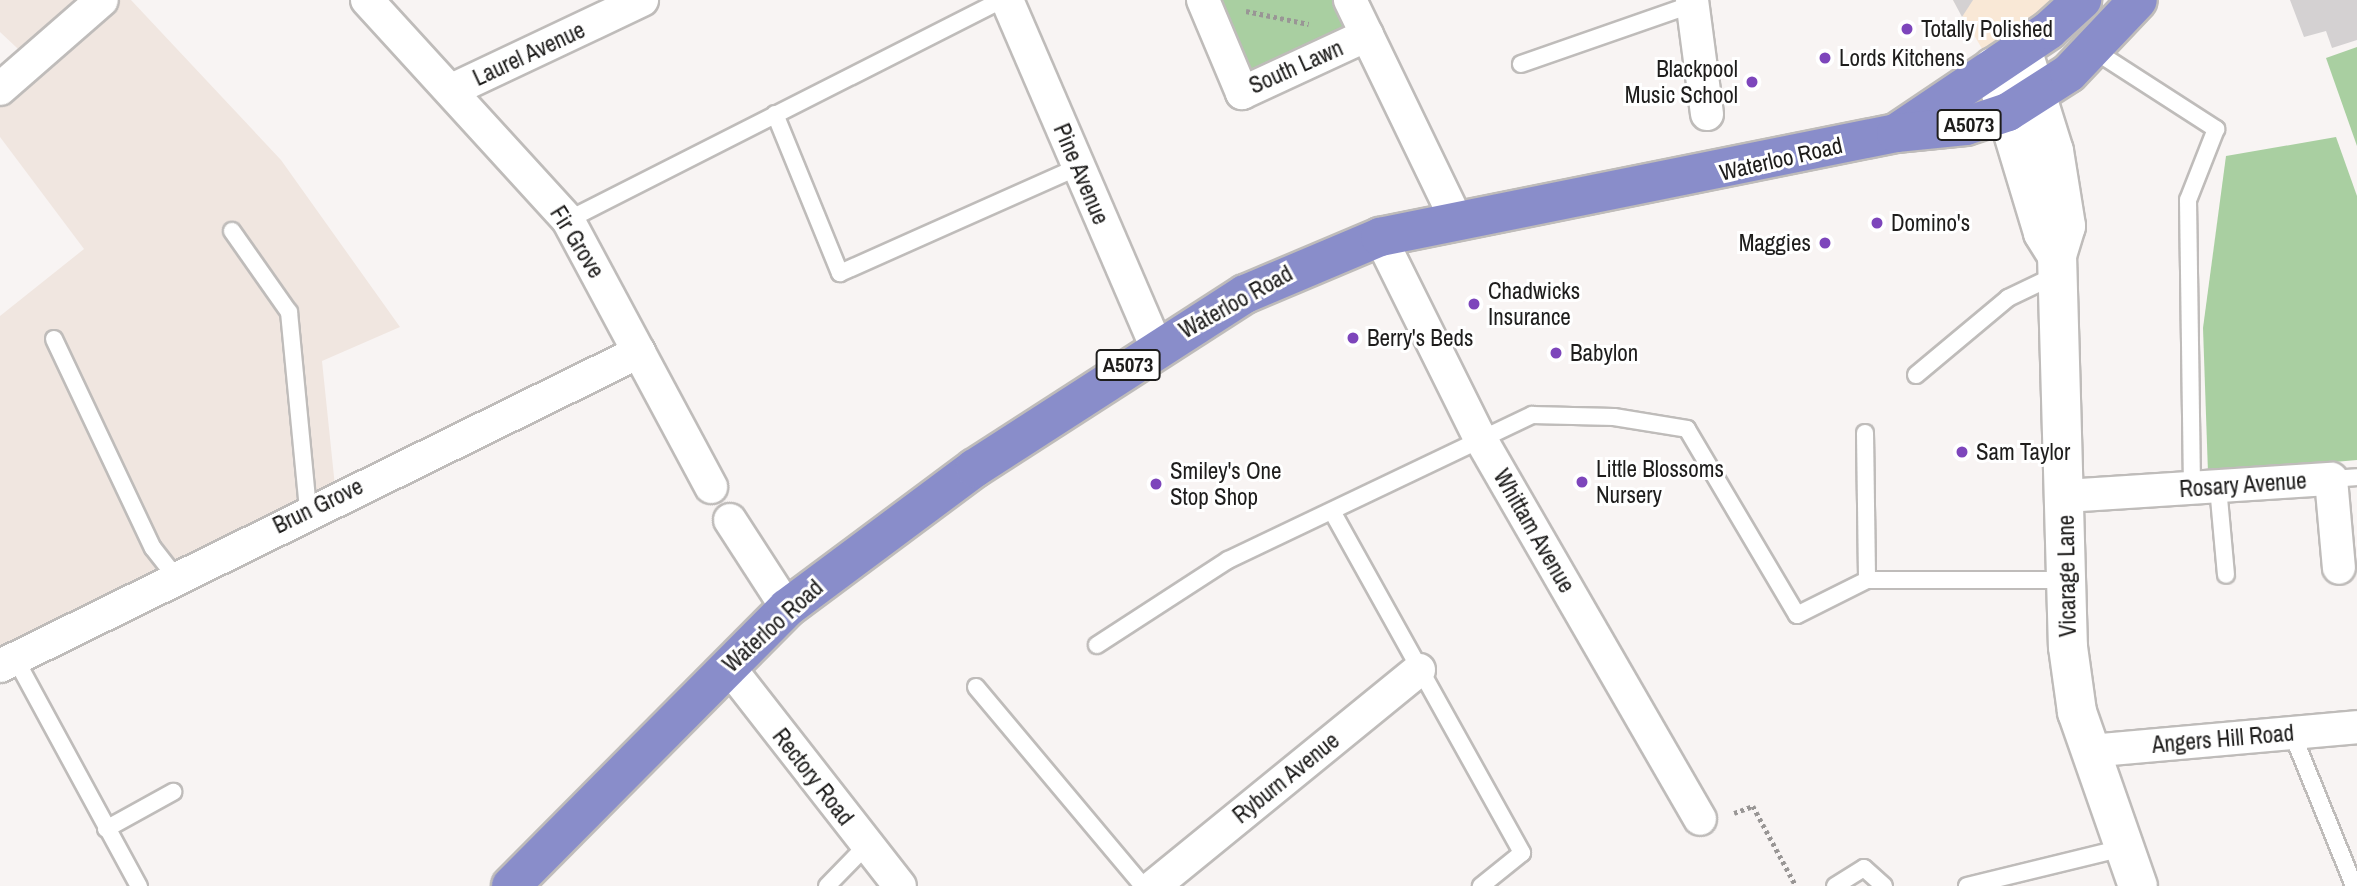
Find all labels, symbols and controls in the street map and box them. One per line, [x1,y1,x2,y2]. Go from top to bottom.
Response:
place label: Totally Polished [1921,15,2053,43]
street label: Laurel Avenue [468,16,590,92]
marker: Totally Polished [1899,21,1915,37]
street label: South Lawn [1245,34,1347,100]
place label: Lords Kitchens [1839,44,1965,72]
marker: Lords Kitchens [1817,50,1833,66]
place label: Blackpool Music School [1625,55,1738,109]
marker: Blackpool Music School [1744,74,1760,90]
road number: A5073 [1936,108,2002,142]
street label: Pine Avenue [1047,119,1115,229]
street label: Waterloo Road [1717,131,1845,187]
street label: Fir Grove [544,201,610,283]
place label: Domino's [1891,209,1970,237]
marker: Domino's [1869,215,1885,231]
place label: Maggies [1739,229,1811,257]
marker: Maggies [1817,235,1833,251]
street label: Waterloo Road [1175,260,1297,344]
place label: Chadwicks Insurance [1488,277,1580,331]
marker: Chadwicks Insurance [1466,296,1482,312]
place label: Berry's Beds [1367,324,1473,352]
marker: Berry's Beds [1345,330,1361,346]
place label: Babylon [1570,339,1638,367]
marker: Babylon [1548,345,1564,361]
road number: A5073 [1095,348,1161,382]
place label: Sam Taylor [1976,438,2071,466]
marker: Sam Taylor [1954,444,1970,460]
place label: Little Blossoms Nursery [1596,455,1724,509]
place label: Smiley's One Stop Shop [1170,457,1282,511]
street label: Whittam Avenue [1487,464,1581,598]
street label: Rosary Avenue [2178,467,2308,503]
street label: Brun Grove [269,472,367,540]
marker: Little Blossoms Nursery [1574,474,1590,490]
marker: Smiley's One Stop Shop [1148,476,1164,492]
street label: Vicarage Lane [2052,515,2082,637]
street label: Waterloo Road [717,574,829,678]
street label: Angers Hill Road [2151,719,2295,759]
street label: Rectory Road [767,723,859,831]
street label: Ryburn Avenue [1227,726,1345,830]

